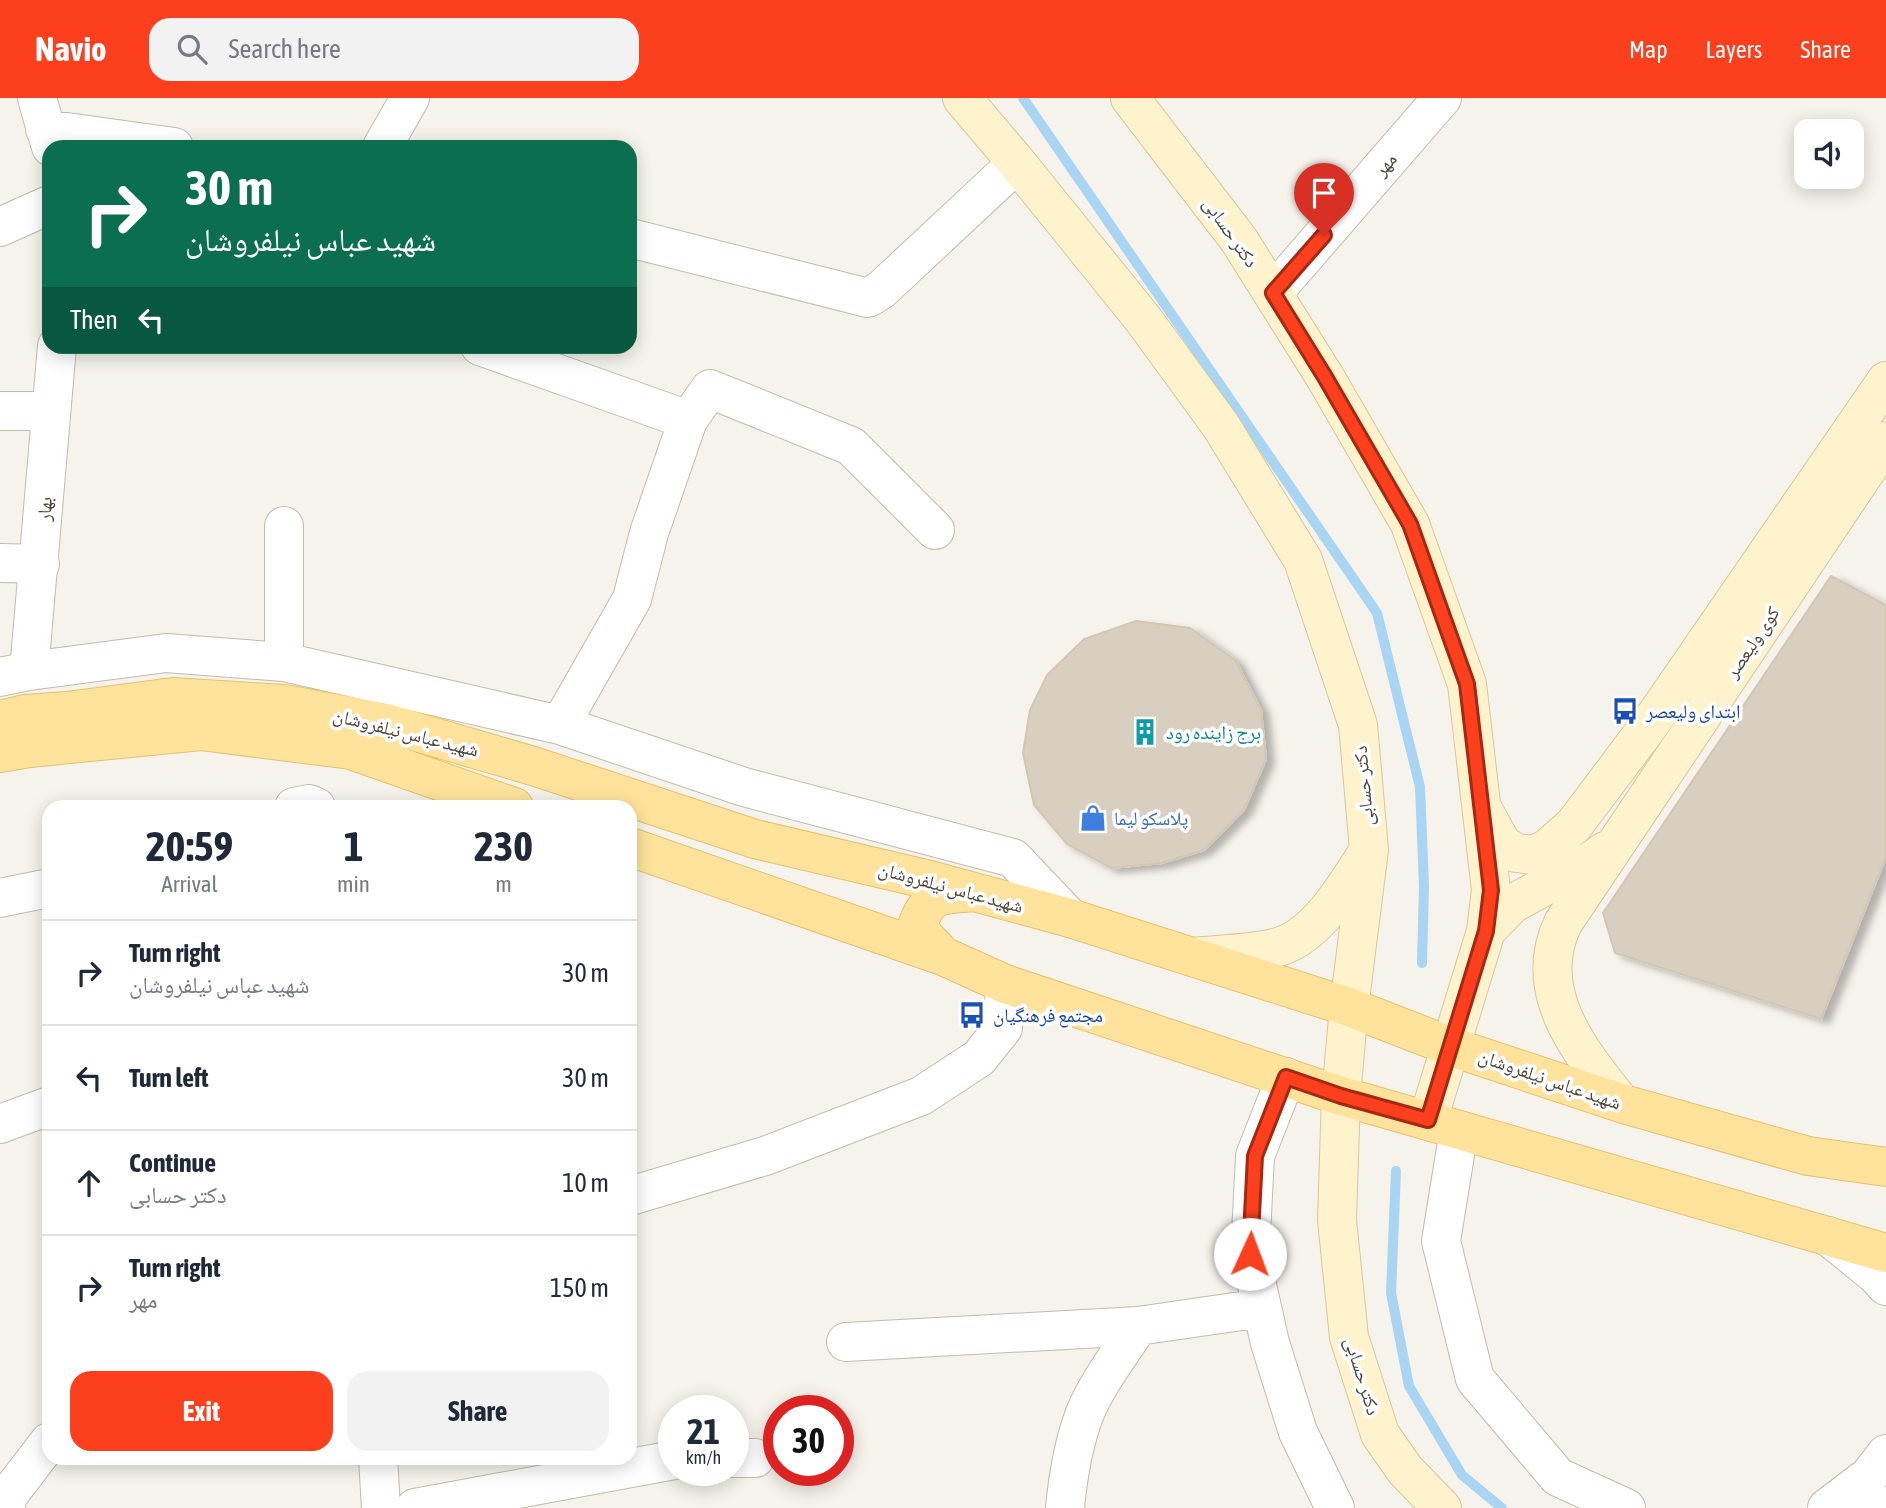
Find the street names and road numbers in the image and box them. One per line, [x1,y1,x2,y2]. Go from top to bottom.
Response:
street label: مهر [1368,148,1402,182]
street label: دکتر حسابی [1198,193,1263,272]
street label: بهار [32,496,57,523]
street label: کوی ولیعصر [1720,602,1785,683]
street label: شهید عباس نیلفروشان [331,703,481,762]
street label: دکتر حسابی [1349,745,1378,827]
street label: شهید عباس نیلفروشان [876,857,1026,918]
street label: شهید عباس نیلفروشان [1476,1044,1624,1115]
street label: دکتر حسابی [1340,1334,1385,1418]

